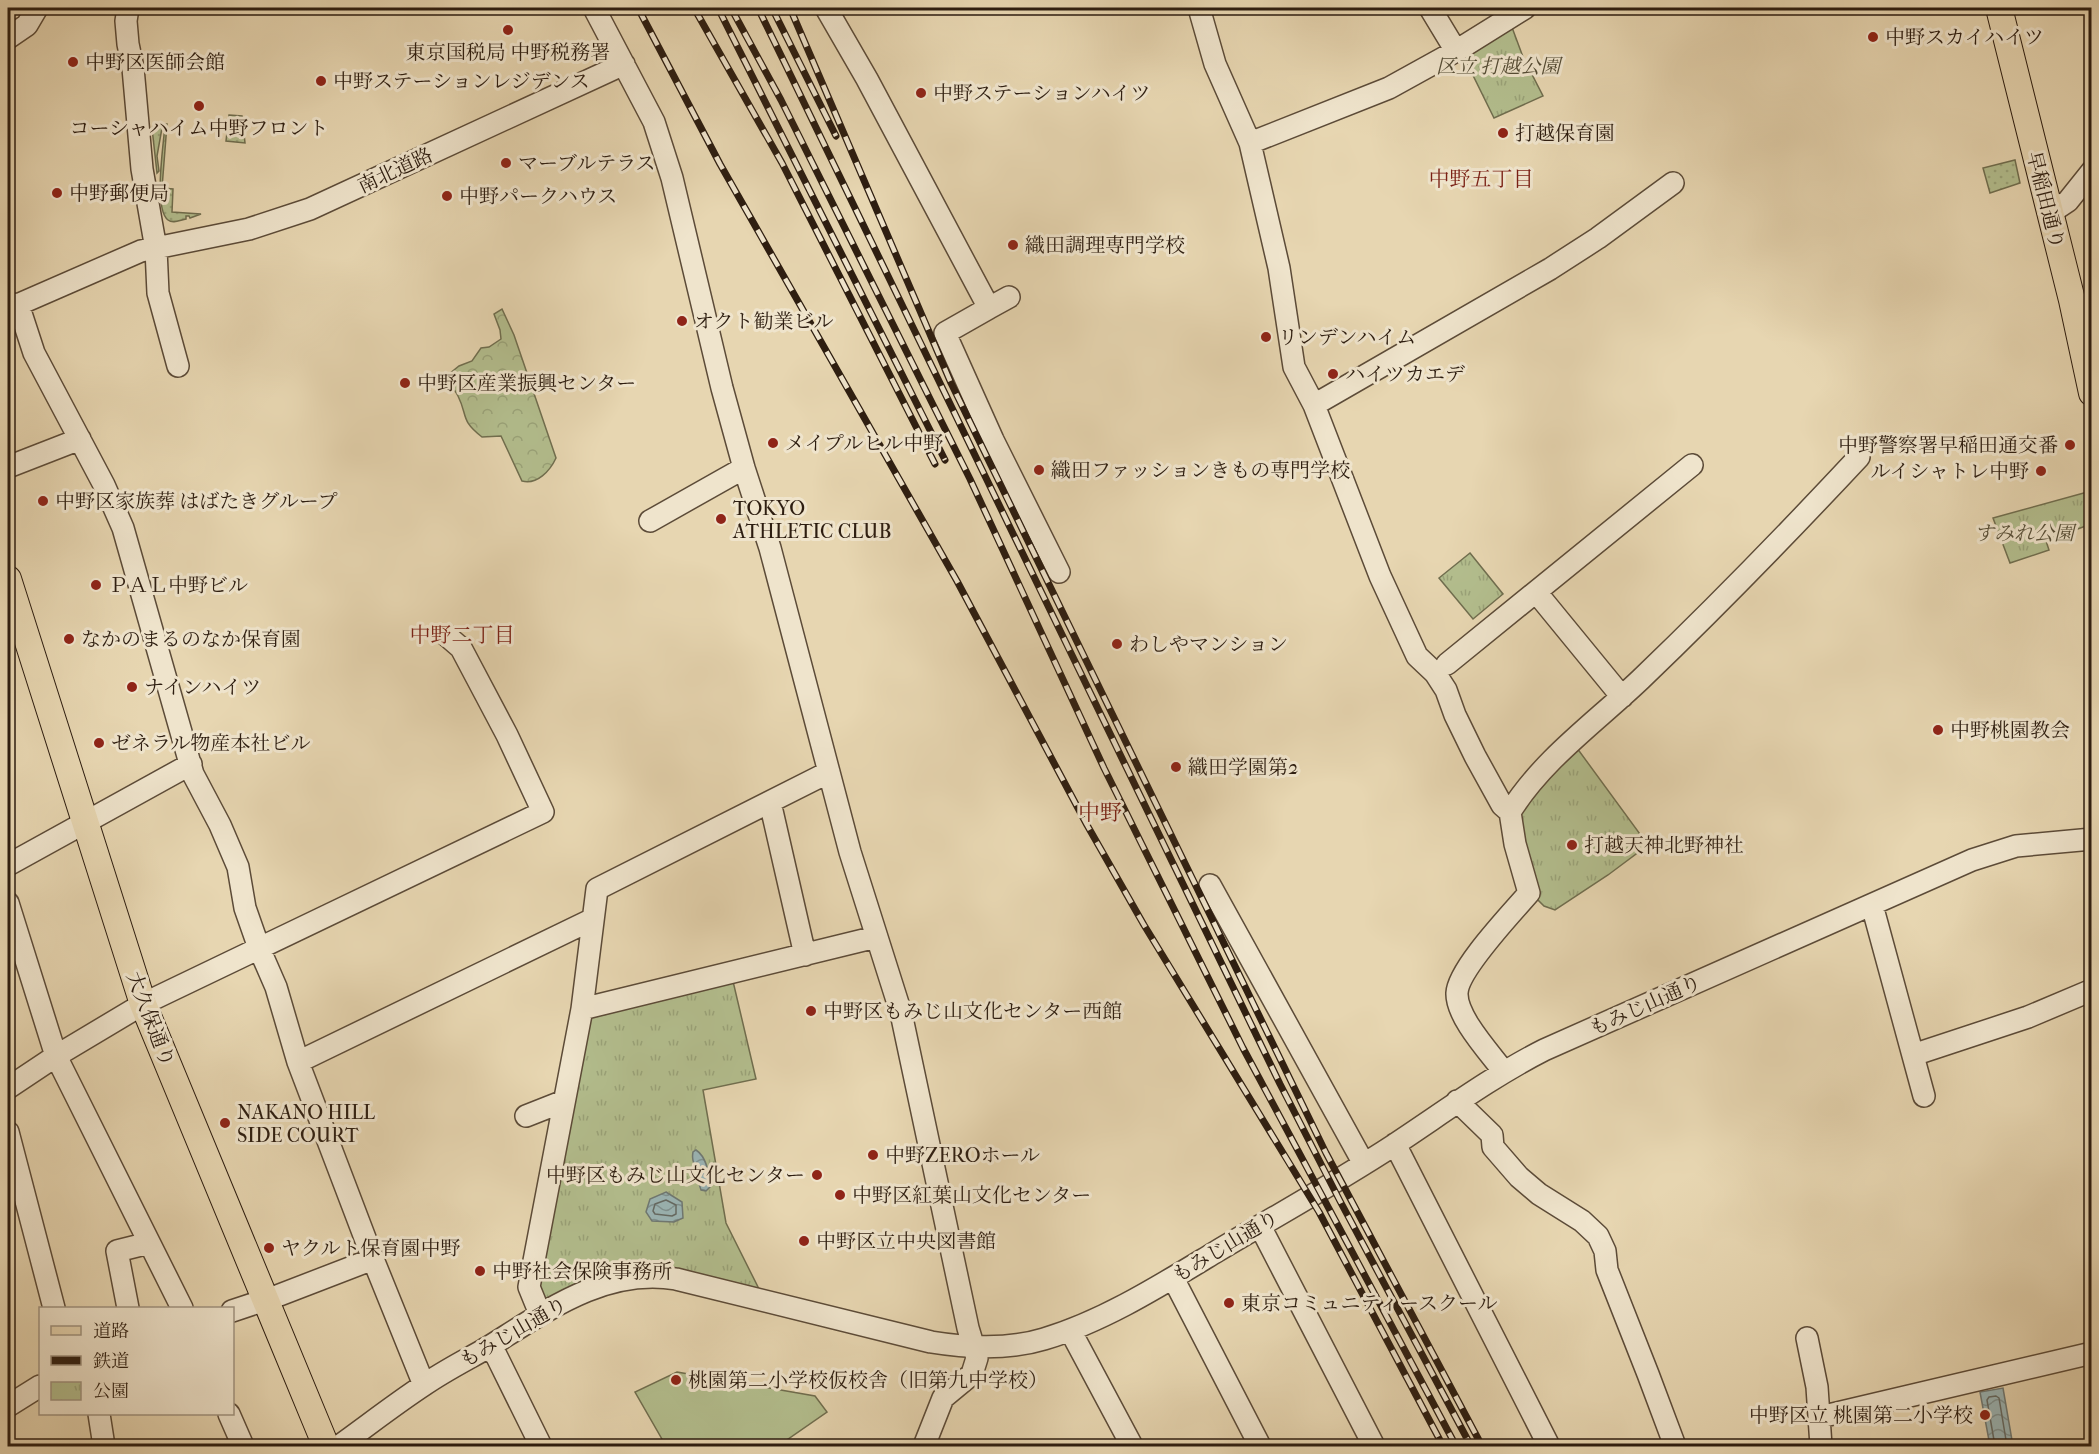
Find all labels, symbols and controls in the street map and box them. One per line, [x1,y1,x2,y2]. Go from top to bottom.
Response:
marker: 東京国税局 中野税務署 [501,23,515,37]
place label: 中野スカイハイツ [1885,26,2044,49]
marker: 中野スカイハイツ [1866,30,1880,44]
place label: 東京国税局 中野税務署 [406,41,610,64]
place label: 中野区医師会館 [85,51,225,74]
marker: 中野区医師会館 [66,55,80,69]
park label: 区立 打越公園 [1436,55,1563,78]
place label: 中野ステーションレジデンス [333,70,590,93]
marker: 中野ステーションレジデンス [314,74,328,88]
place label: 中野ステーションハイツ [933,82,1150,105]
marker: 中野ステーションハイツ [914,86,928,100]
marker: コーシャハイム中野フロント [192,99,206,113]
place label: コーシャハイム中野フロント [69,117,329,140]
place label: 打越保育園 [1515,122,1615,145]
marker: 打越保育園 [1496,126,1510,140]
street label: 南北道路 [354,143,436,198]
street label: 早稲田通り [2022,149,2069,251]
place label: マーブルテラス [518,152,656,175]
marker: マーブルテラス [499,156,513,170]
district label: 中野五丁目 [1429,167,1534,191]
place label: 中野郵便局 [69,182,169,205]
place label: 中野パークハウス [459,185,617,208]
marker: 中野郵便局 [50,186,64,200]
marker: 中野パークハウス [440,189,454,203]
place label: 織田調理専門学校 [1025,234,1185,257]
marker: 織田調理専門学校 [1006,238,1020,252]
place label: オクト勧業ビル [694,310,834,333]
marker: オクト勧業ビル [675,314,689,328]
place label: リンデンハイム [1278,326,1416,349]
marker: リンデンハイム [1259,330,1273,344]
place label: ハイツカエデ [1345,363,1465,386]
marker: ハイツカエデ [1326,367,1340,381]
place label: 中野区産業振興センター [417,372,636,395]
marker: 中野区産業振興センター [398,376,412,390]
place label: メイプルヒル中野 [785,432,943,455]
place label: 中野警察署早稲田通交番 [1838,434,2058,457]
marker: メイプルヒル中野 [766,436,780,450]
marker: 中野警察署早稲田通交番 [2063,438,2077,452]
place label: 織田ファッションきもの専門学校 [1051,459,1350,482]
place label: ルイシャトレ中野 [1870,460,2029,483]
marker: 織田ファッションきもの専門学校 [1032,463,1046,477]
marker: ルイシャトレ中野 [2034,464,2048,478]
place label: 中野区家族葬 はばたきグループ [55,490,338,513]
marker: 中野区家族葬 はばたきグループ [36,494,50,508]
place label: TOKYO ATHLETIC CLUB [732,497,892,543]
marker: TOKYO ATHLETIC CLUB [714,512,728,526]
park label: すみれ公園 [1974,522,2077,545]
place label: ＰＡＬ中野ビル [108,574,248,597]
marker: ＰＡＬ中野ビル [89,578,103,592]
district label: 中野二丁目 [410,623,515,647]
place label: なかのまるのなか保育園 [81,628,301,651]
marker: なかのまるのなか保育園 [62,632,76,646]
place label: わしやマンション [1129,633,1288,656]
marker: わしやマンション [1110,637,1124,651]
place label: ナインハイツ [144,676,261,699]
marker: ナインハイツ [125,680,139,694]
place label: 中野桃園教会 [1950,719,2070,742]
marker: 中野桃園教会 [1931,723,1945,737]
place label: ゼネラル物産本社ビル [111,732,310,755]
marker: ゼネラル物産本社ビル [92,736,106,750]
place label: 織田学園第2 [1188,756,1298,779]
marker: 織田学園第2 [1169,760,1183,774]
district label: 中野 [1078,800,1122,826]
place label: 打越天神北野神社 [1584,834,1744,857]
marker: 打越天神北野神社 [1565,838,1579,852]
street label: 大久保通り [122,968,179,1070]
street label: もみじ山通り [1586,971,1705,1040]
place label: 中野区もみじ山文化センター西館 [823,1000,1122,1023]
marker: 中野区もみじ山文化センター西館 [804,1004,818,1018]
place label: NAKANO HILL SIDE COURT [237,1101,375,1147]
marker: NAKANO HILL SIDE COURT [218,1116,232,1130]
place label: 中野ZEROホール [885,1144,1040,1167]
marker: 中野ZEROホール [866,1148,880,1162]
place label: 中野区もみじ山文化センター [546,1164,805,1187]
marker: 中野区もみじ山文化センター [810,1168,824,1182]
place label: 中野区紅葉山文化センター [852,1184,1091,1207]
marker: 中野区紅葉山文化センター [833,1188,847,1202]
street label: もみじ山通り [1168,1206,1283,1287]
place label: 中野区立中央図書館 [816,1230,996,1253]
marker: 中野区立中央図書館 [797,1234,811,1248]
place label: ヤクルト保育園中野 [281,1237,460,1260]
marker: ヤクルト保育園中野 [262,1241,276,1255]
place label: 中野社会保険事務所 [492,1260,672,1283]
marker: 中野社会保険事務所 [473,1264,487,1278]
street label: もみじ山通り [456,1292,571,1372]
place label: 東京コミュニティースクール [1241,1292,1498,1315]
marker: 東京コミュニティースクール [1222,1296,1236,1310]
legend [39,1307,234,1415]
text: 道路 [93,1321,129,1342]
text: 鉄道 [93,1351,129,1372]
place label: 桃園第二小学校仮校舎（旧第九中学校） [688,1369,1048,1392]
marker: 桃園第二小学校仮校舎（旧第九中学校） [669,1373,683,1387]
text: 公園 [93,1381,129,1402]
place label: 中野区立 桃園第二小学校 [1749,1404,1973,1427]
marker: 中野区立 桃園第二小学校 [1978,1408,1992,1422]

